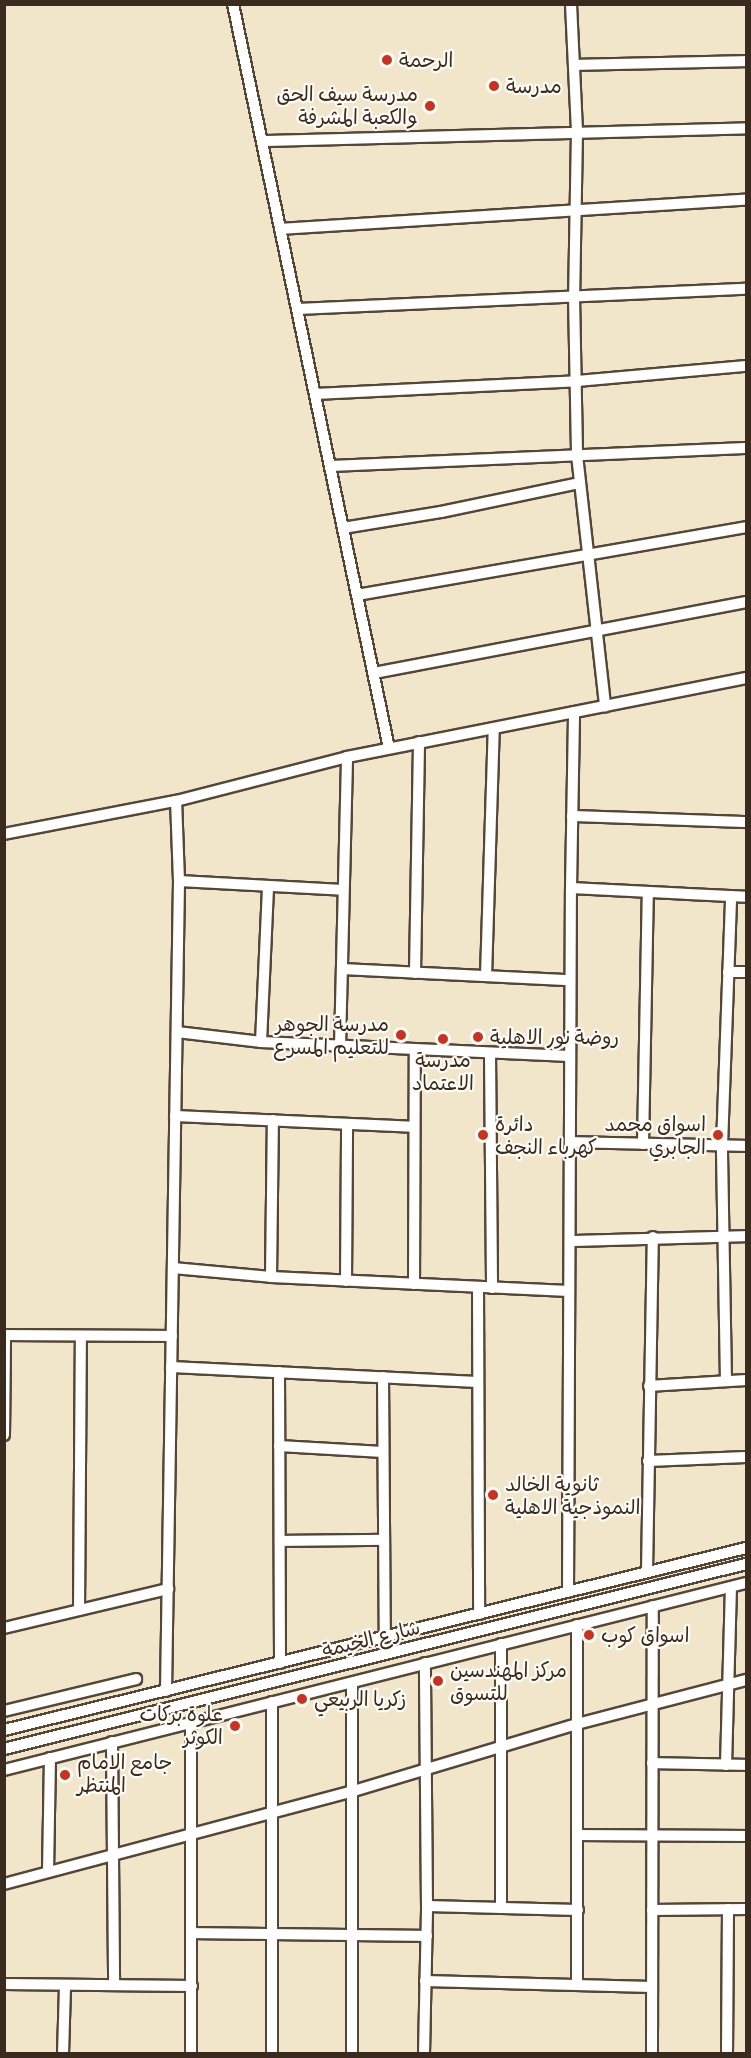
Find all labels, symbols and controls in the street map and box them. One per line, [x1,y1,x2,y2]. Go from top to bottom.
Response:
place label: الرحمة [399,48,453,72]
marker: الرحمة [380,53,394,67]
place label: مدرسة [506,74,562,98]
marker: مدرسة [487,79,501,93]
place label: مدرسة سيف الحق والكعبة المشرفة [277,83,418,130]
marker: مدرسة سيف الحق والكعبة المشرفة [423,99,437,113]
place label: مدرسة الجوهر للتعليم المسرع [273,1012,389,1059]
place label: روضة نور الاهلية [490,1025,619,1049]
marker: مدرسة الجوهر للتعليم المسرع [394,1028,408,1042]
marker: روضة نور الاهلية [471,1030,485,1044]
marker: مدرسة الاعتماد [436,1032,450,1046]
place label: مدرسة الاعتماد [412,1048,474,1095]
place label: دائرة كهرباء النجف [495,1112,597,1159]
place label: اسواق محمد الجابري [605,1112,706,1159]
marker: دائرة كهرباء النجف [476,1128,490,1142]
marker: اسواق محمد الجابري [711,1128,725,1142]
place label: ثانوية الخالد النموذجية الاهلية [505,1472,640,1519]
marker: ثانوية الخالد النموذجية الاهلية [486,1488,500,1502]
street label: شارع الخيمة [319,1615,423,1663]
place label: اسواق كوب [601,1623,689,1647]
marker: اسواق كوب [582,1628,596,1642]
place label: مركز المهندسين للتسوق [450,1658,567,1705]
marker: مركز المهندسين للتسوق [431,1674,445,1688]
place label: زكريا الربيعي [314,1687,406,1711]
marker: زكريا الربيعي [295,1692,309,1706]
place label: علوة بركات الكوثر [139,1702,223,1749]
marker: علوة بركات الكوثر [228,1719,242,1733]
place label: جامع الامام المنتظر [77,1751,172,1798]
marker: جامع الامام المنتظر [58,1768,72,1782]

